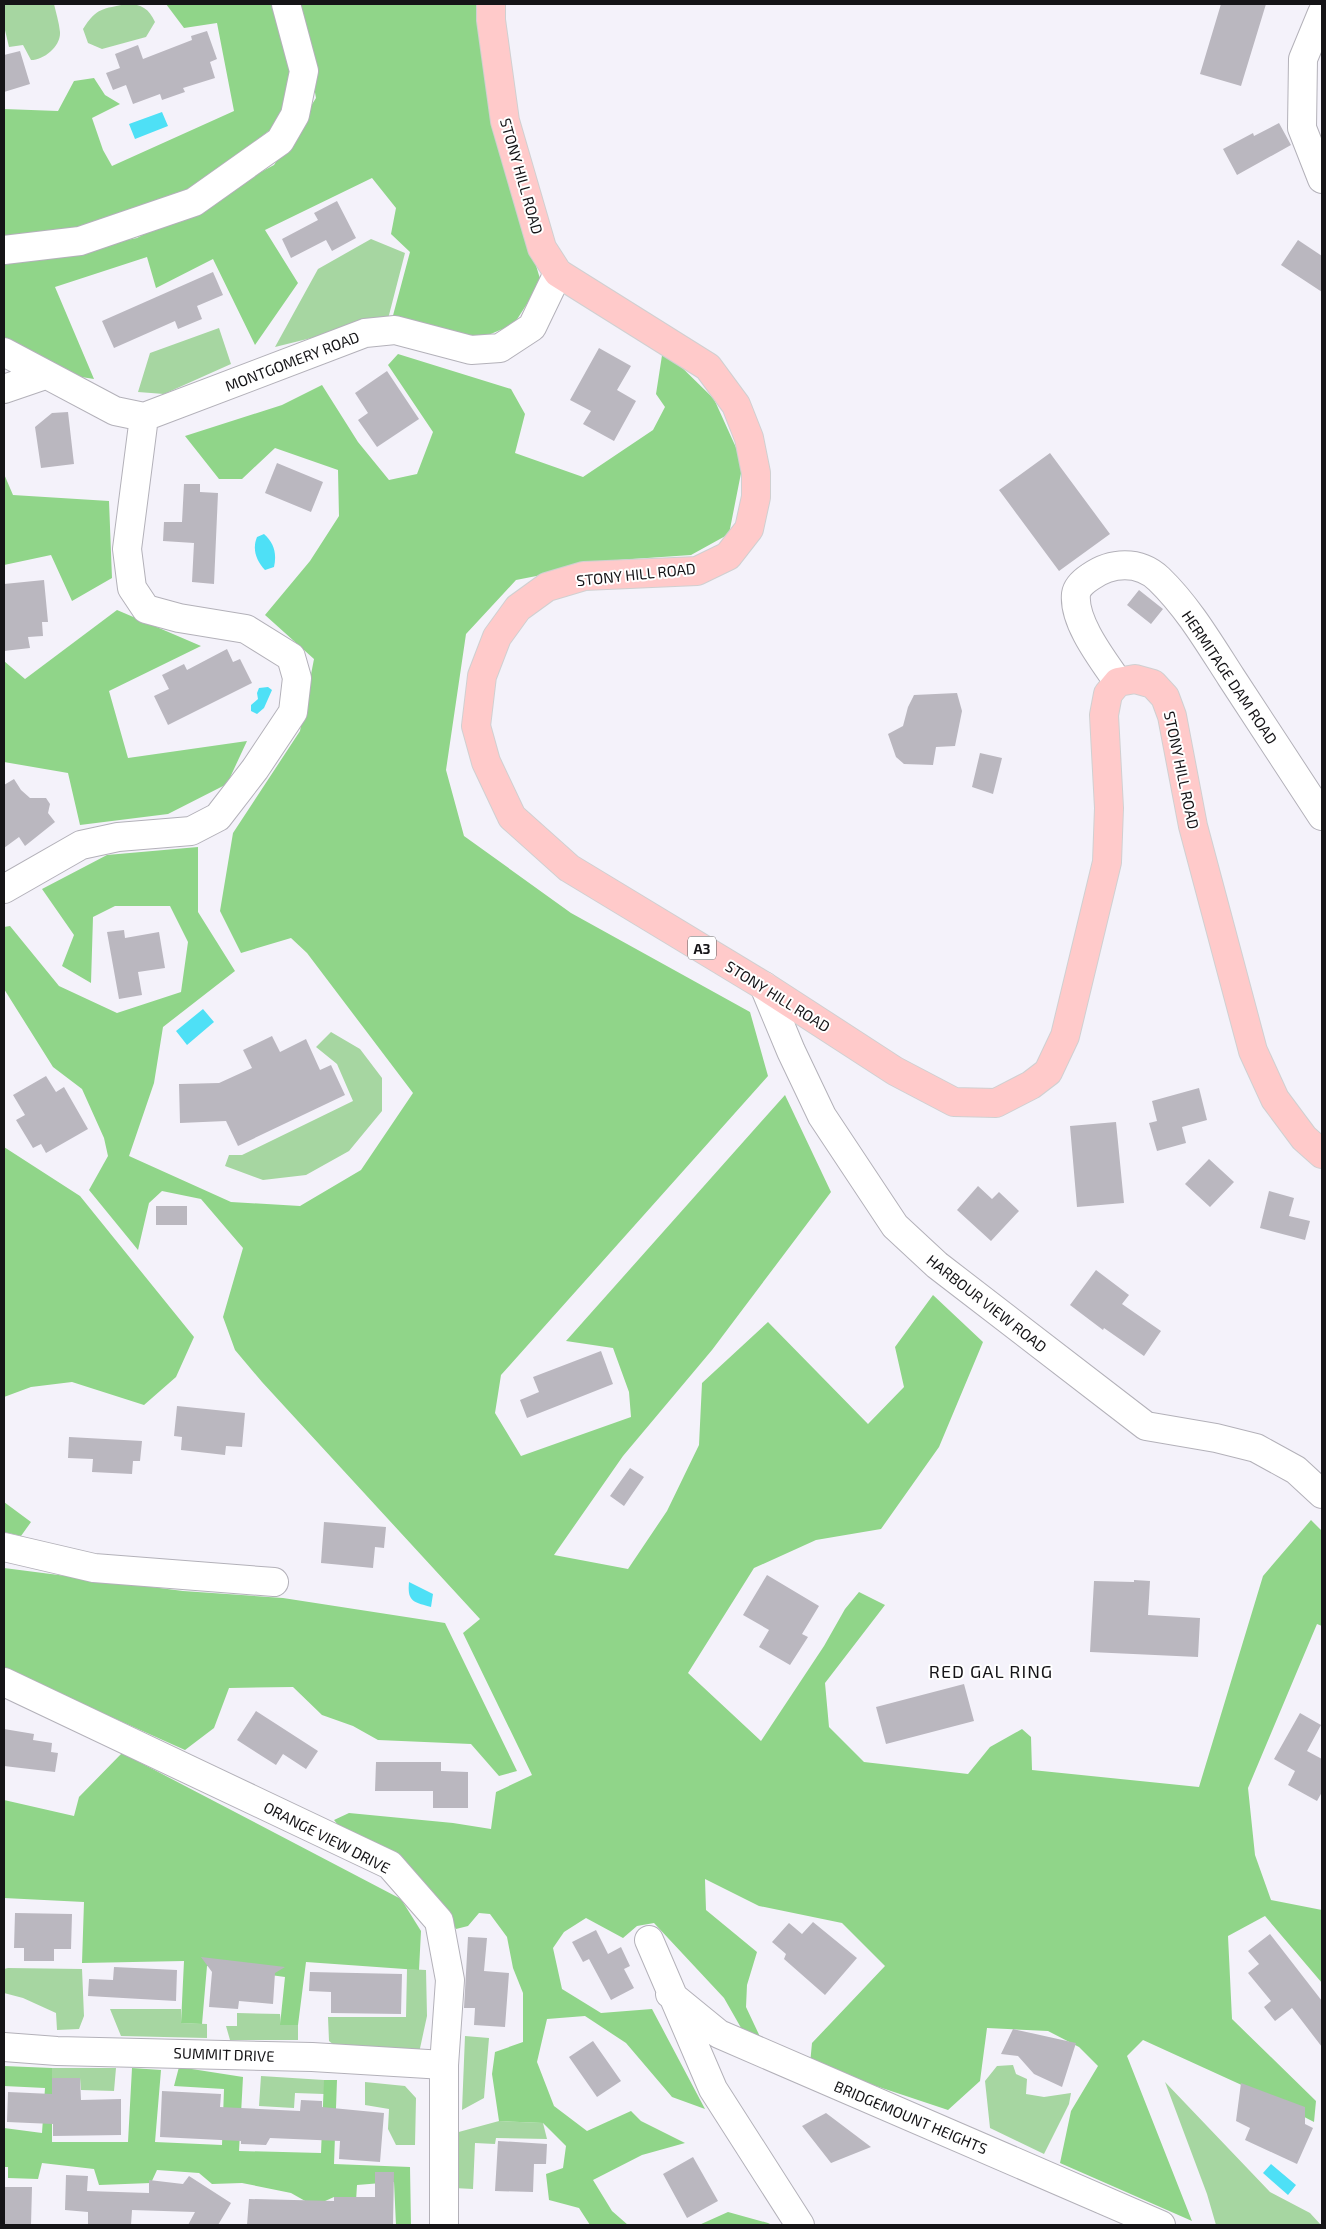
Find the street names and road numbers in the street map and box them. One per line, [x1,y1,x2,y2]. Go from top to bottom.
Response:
street label: STONY HILL ROAD [497,116,547,236]
street label: MONTGOMERY ROAD [222,327,362,395]
street label: STONY HILL ROAD [575,559,697,589]
street label: HERMITAGE DAM ROAD [1179,607,1281,747]
street label: STONY HILL ROAD [1161,709,1203,831]
road number: A3 [688,936,716,960]
street label: STONY HILL ROAD [722,957,834,1035]
street label: HARBOUR VIEW ROAD [923,1250,1051,1356]
street label: ORANGE VIEW DRIVE [261,1797,393,1877]
street label: SUMMIT DRIVE [173,2043,275,2065]
street label: BRIDGEMOUNT HEIGHTS [832,2077,990,2157]

